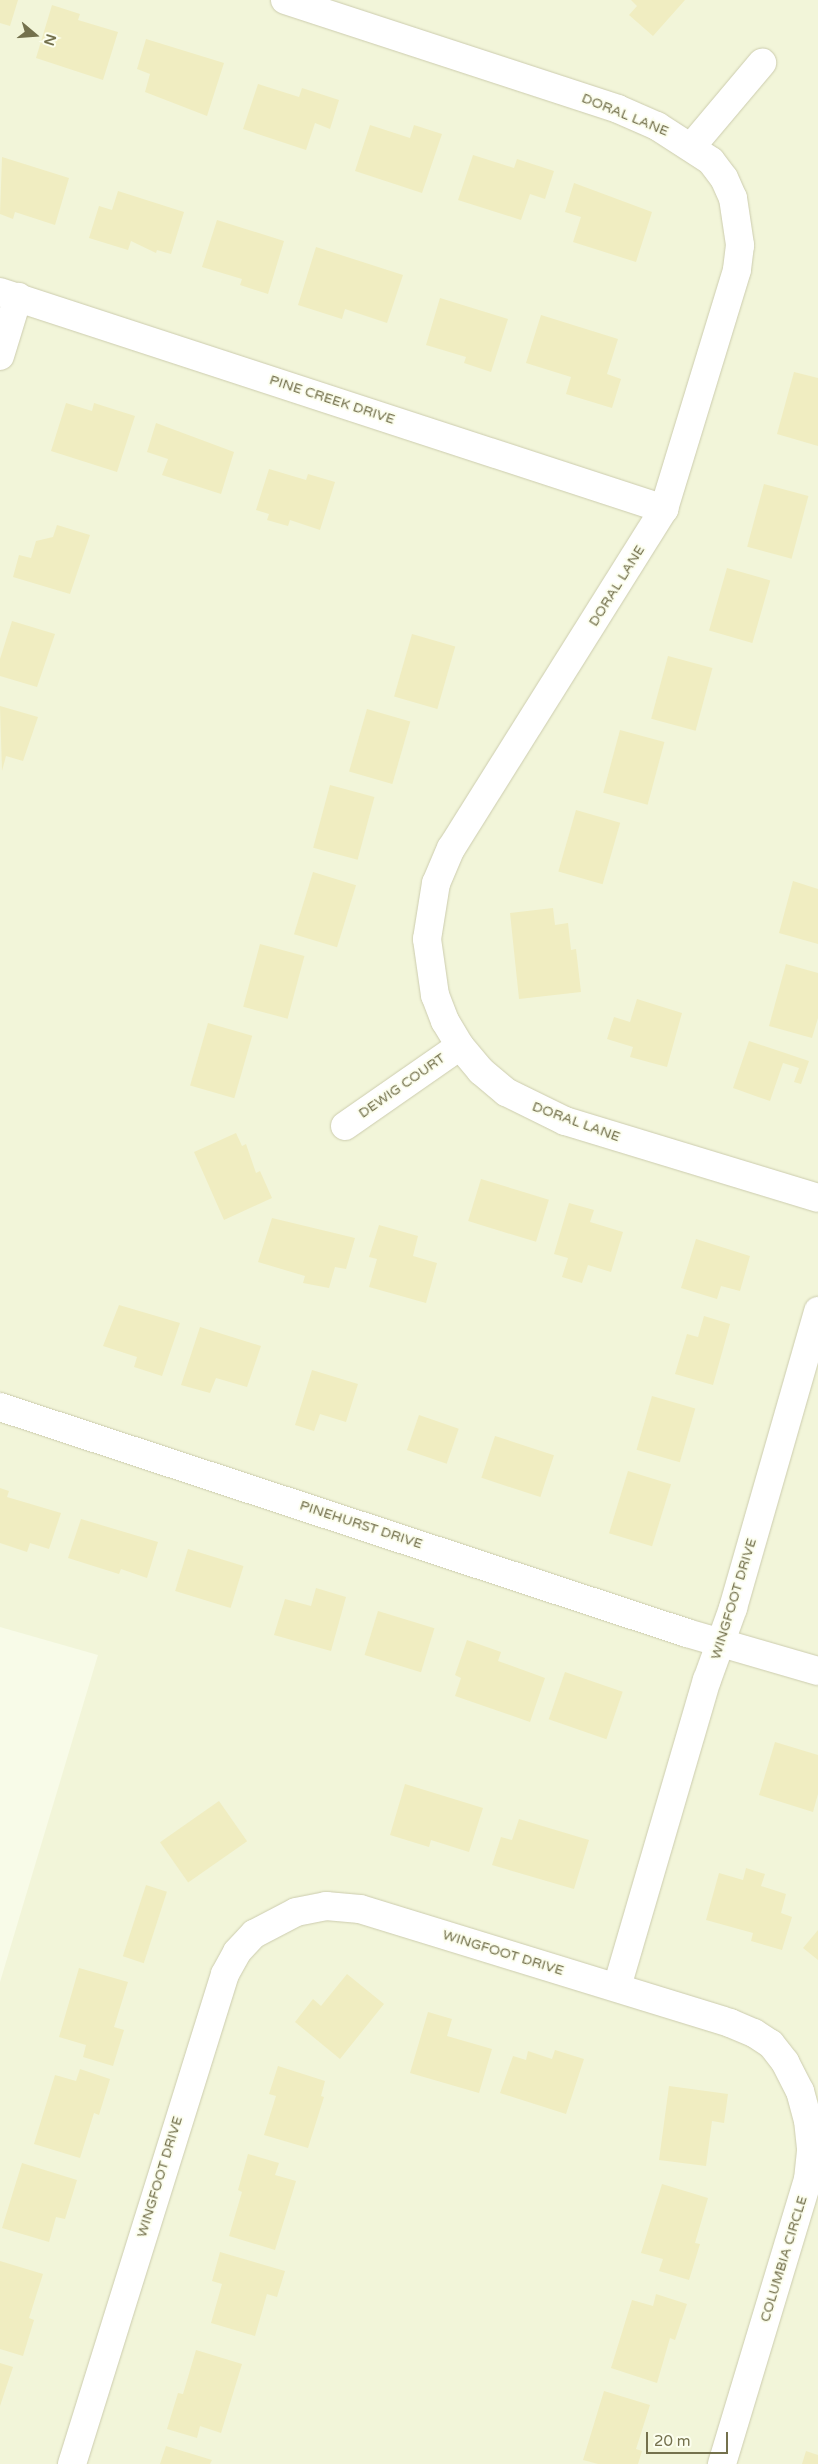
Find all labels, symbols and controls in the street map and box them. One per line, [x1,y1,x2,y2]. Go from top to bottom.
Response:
north arrow [10,10,60,60]
text: N [40,32,60,48]
street label: DORAL LANE [579,90,671,140]
street label: PINE CREEK DRIVE [267,372,397,428]
street label: DORAL LANE [585,542,649,630]
street label: DEWIG COURT [356,1050,448,1122]
street label: DORAL LANE [530,1098,622,1146]
street label: PINEHURST DRIVE [297,1497,425,1553]
street label: WINGFOOT DRIVE [708,1536,760,1662]
street label: WINGFOOT DRIVE [440,1927,566,1979]
street label: WINGFOOT DRIVE [134,2114,186,2240]
street label: COLUMBIA CIRCLE [757,2194,811,2324]
scale bar [648,2422,730,2454]
text: 20 m [654,2432,691,2450]

